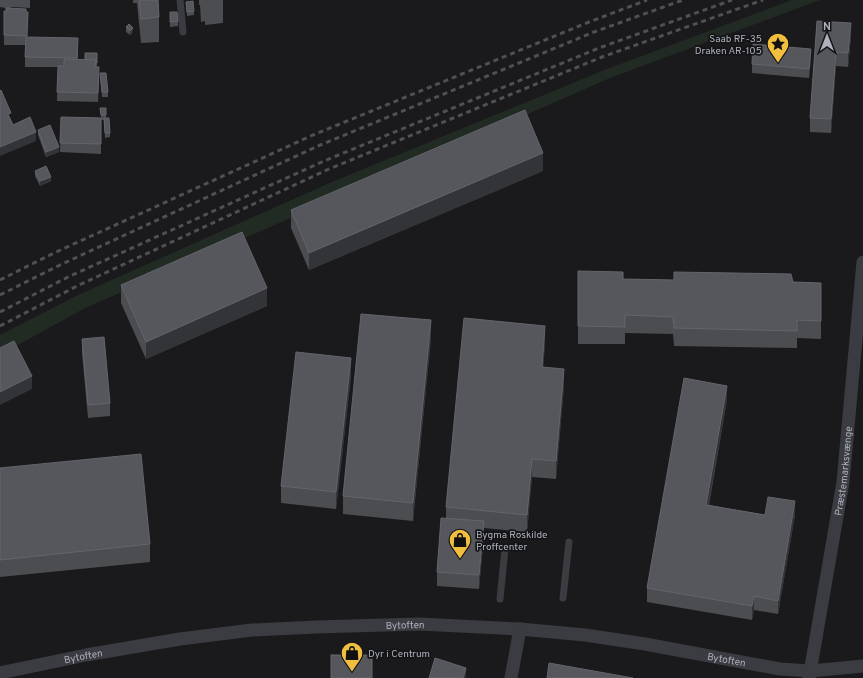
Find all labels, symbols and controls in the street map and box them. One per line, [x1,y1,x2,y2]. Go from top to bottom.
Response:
north arrow [807,16,847,56]
text: N [823,20,831,34]
place icon: Saab RF-35 Draken AR-105 [765,31,791,64]
place label: Saab RF-35 Draken AR-105 [695,33,762,58]
street label: Præstemarksvænge [832,426,856,517]
shop icon: Bygma Roskilde Proffcenter [447,527,473,560]
place label: Bygma Roskilde Proffcenter [476,529,547,554]
street label: Bytoften [385,619,425,633]
shop icon: Dyr i Centrum [339,640,365,673]
street label: Bytoften [63,647,104,667]
place label: Dyr i Centrum [368,648,430,661]
street label: Bytoften [706,651,747,671]

